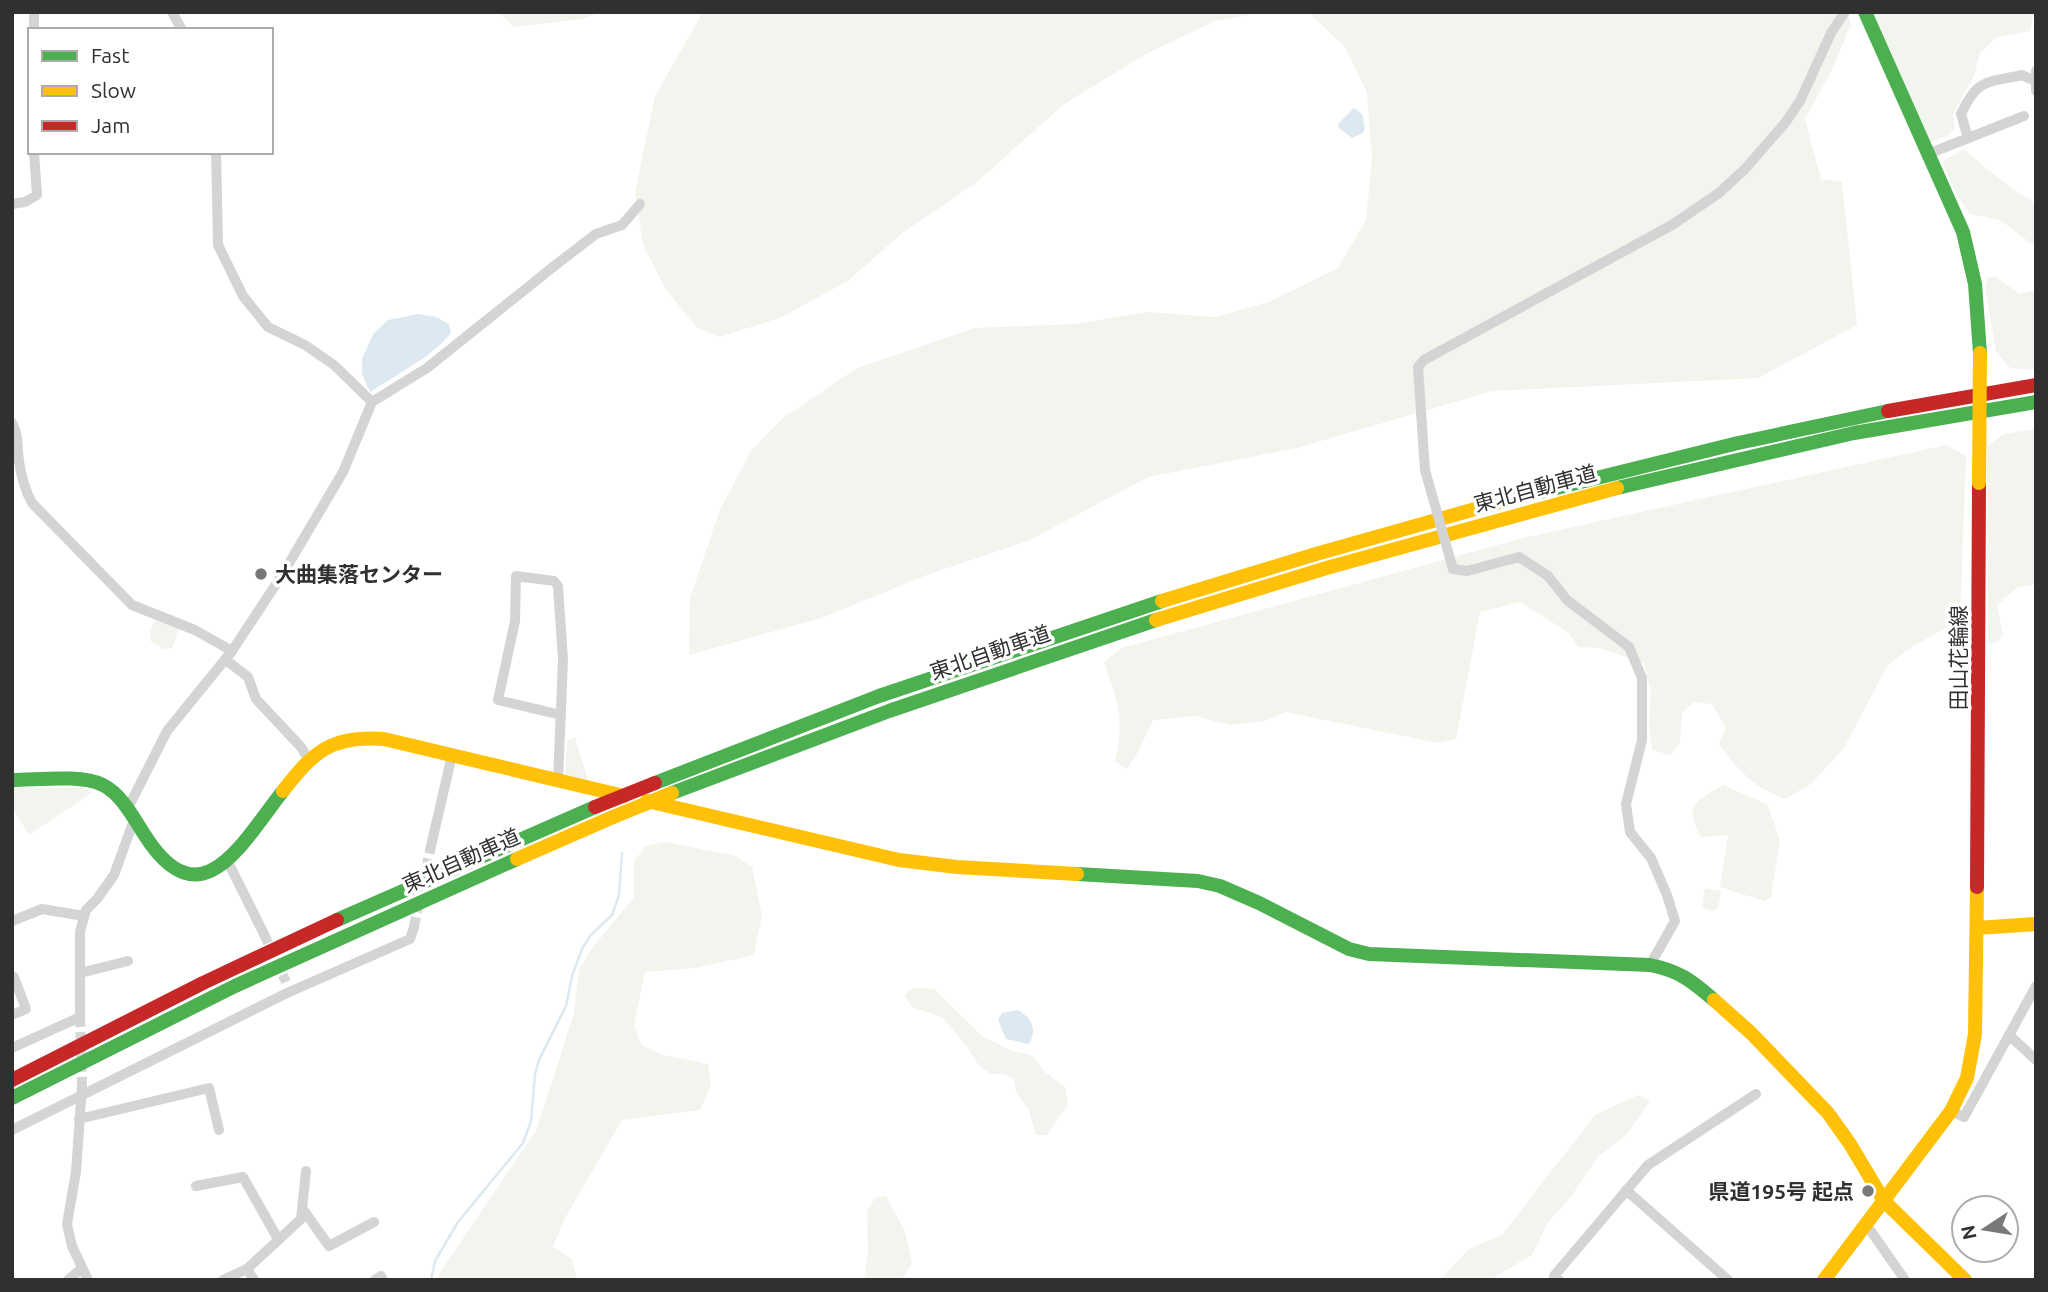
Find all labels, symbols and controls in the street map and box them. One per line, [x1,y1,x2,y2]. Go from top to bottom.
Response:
legend [28,28,273,154]
text: Fast [91,43,129,67]
text: Slow [91,78,136,102]
text: Jam [91,113,130,137]
street label: 東北自動車道 [1471,460,1599,516]
place label: 大曲集落センター [275,562,443,586]
marker: 大曲集落センター [253,566,269,582]
street label: 田山花輪線 [1946,606,1970,711]
street label: 東北自動車道 [927,620,1053,684]
street label: 東北自動車道 [399,823,523,897]
place label: 県道195号 起点 [1708,1179,1854,1203]
marker: 県道195号 起点 [1860,1183,1876,1199]
north arrow [1950,1194,2020,1264]
text: N [1956,1223,1981,1242]

